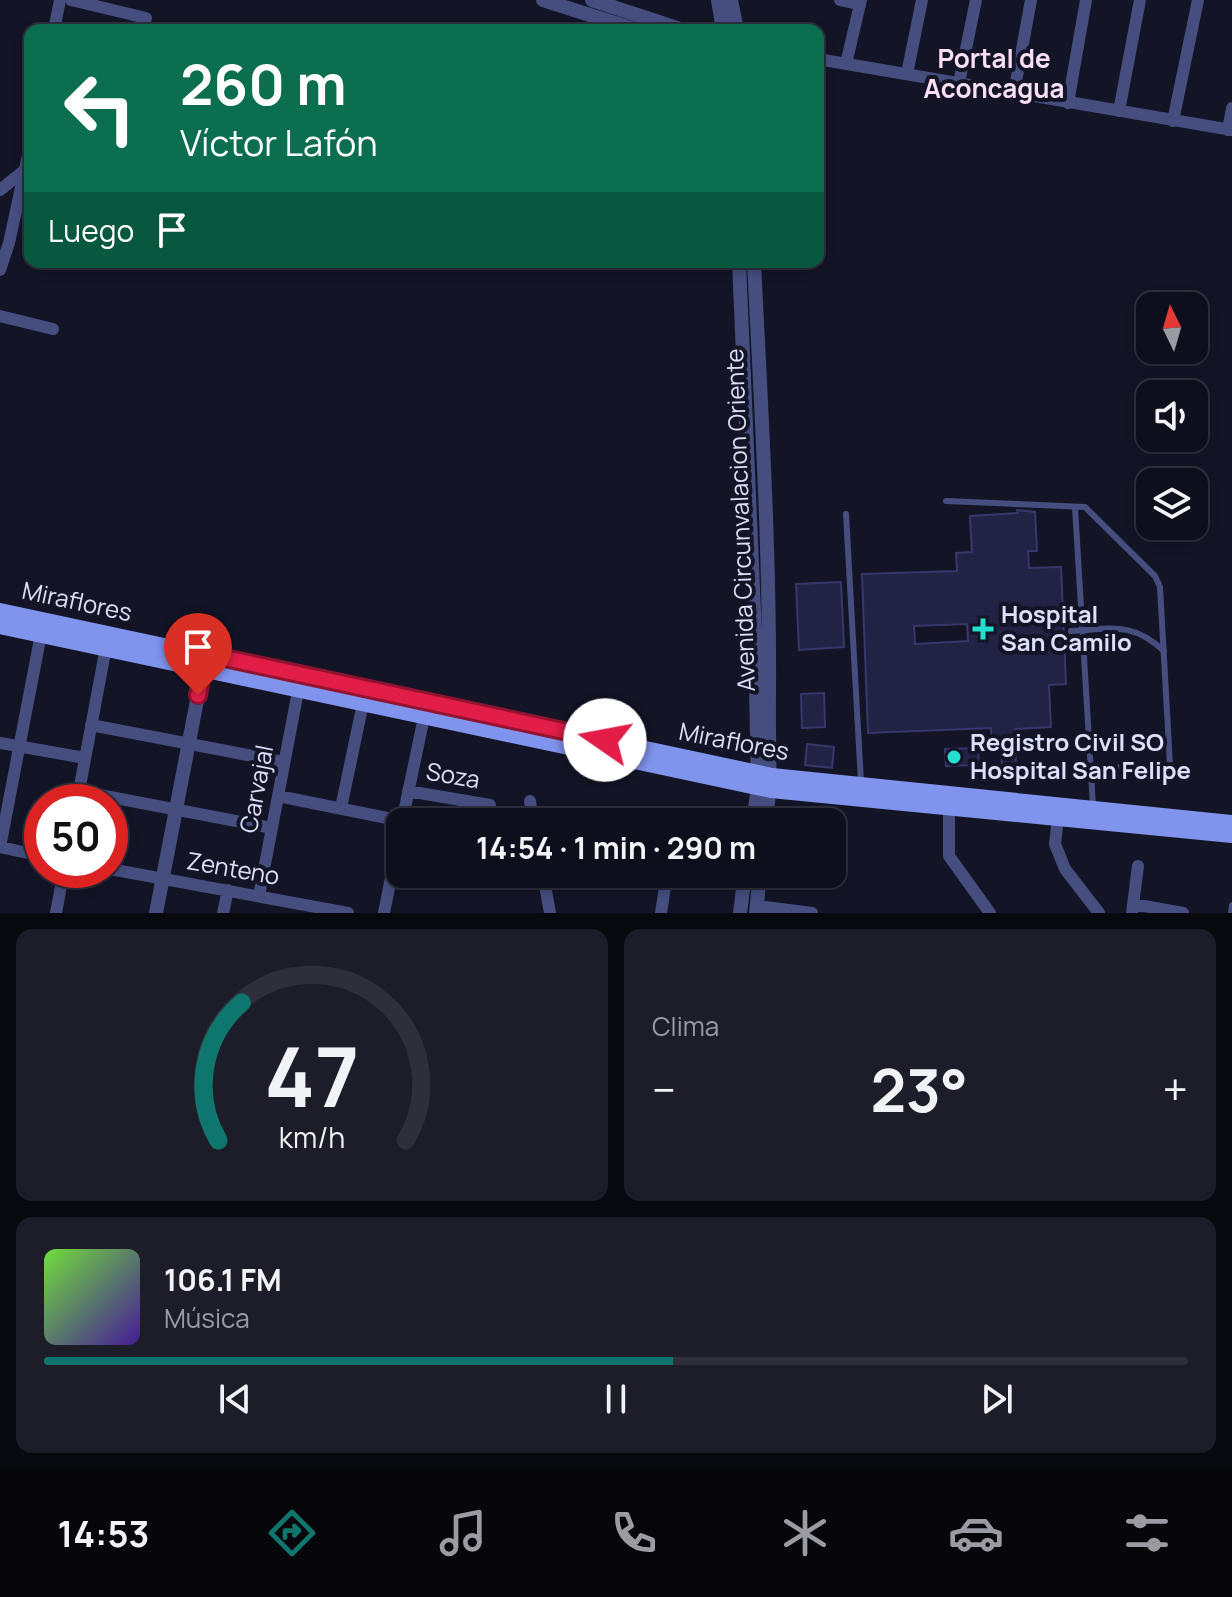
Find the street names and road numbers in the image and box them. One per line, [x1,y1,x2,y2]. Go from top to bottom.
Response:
street label: Avenida Circunvalacion Oriente [717,348,762,692]
street label: Miraflores [19,573,135,628]
street label: Miraflores [676,714,792,767]
street label: Carvajal [231,742,280,836]
street label: Soza [424,754,483,795]
street label: Zenteno [184,843,282,892]

